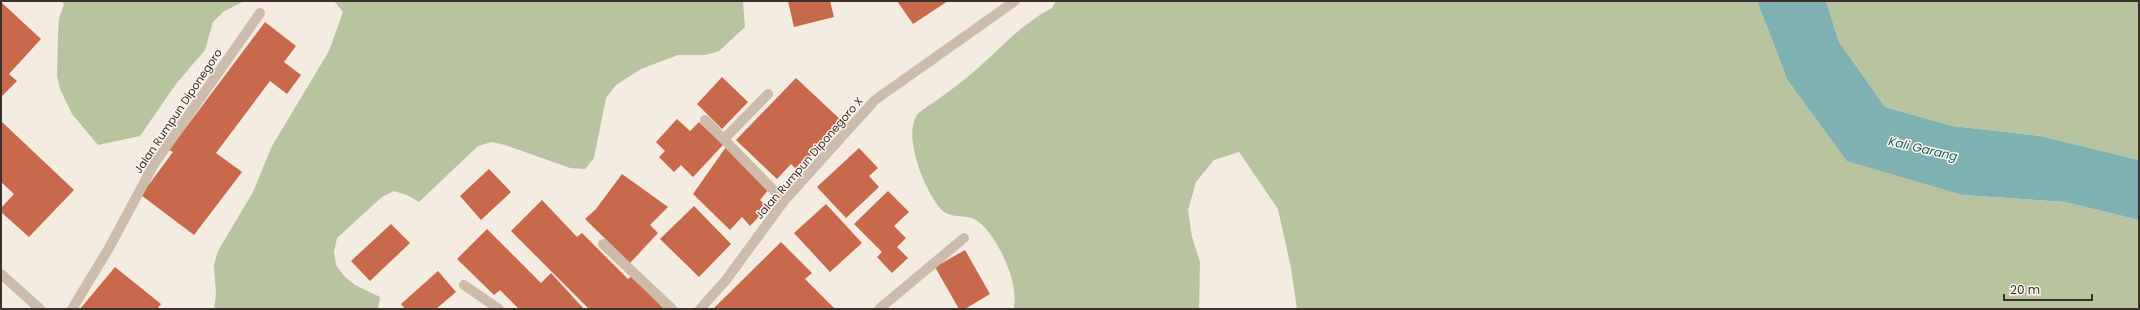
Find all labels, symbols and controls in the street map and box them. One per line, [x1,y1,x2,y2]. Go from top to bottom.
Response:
street label: Jalan Rumpun Diponegoro [130,45,226,177]
street label: Jalan Rumpun Diponegoro X [751,93,867,223]
water label: Kali Garang [1887,132,1959,165]
scale bar [2004,276,2092,302]
text: 20 m [2010,281,2040,298]

